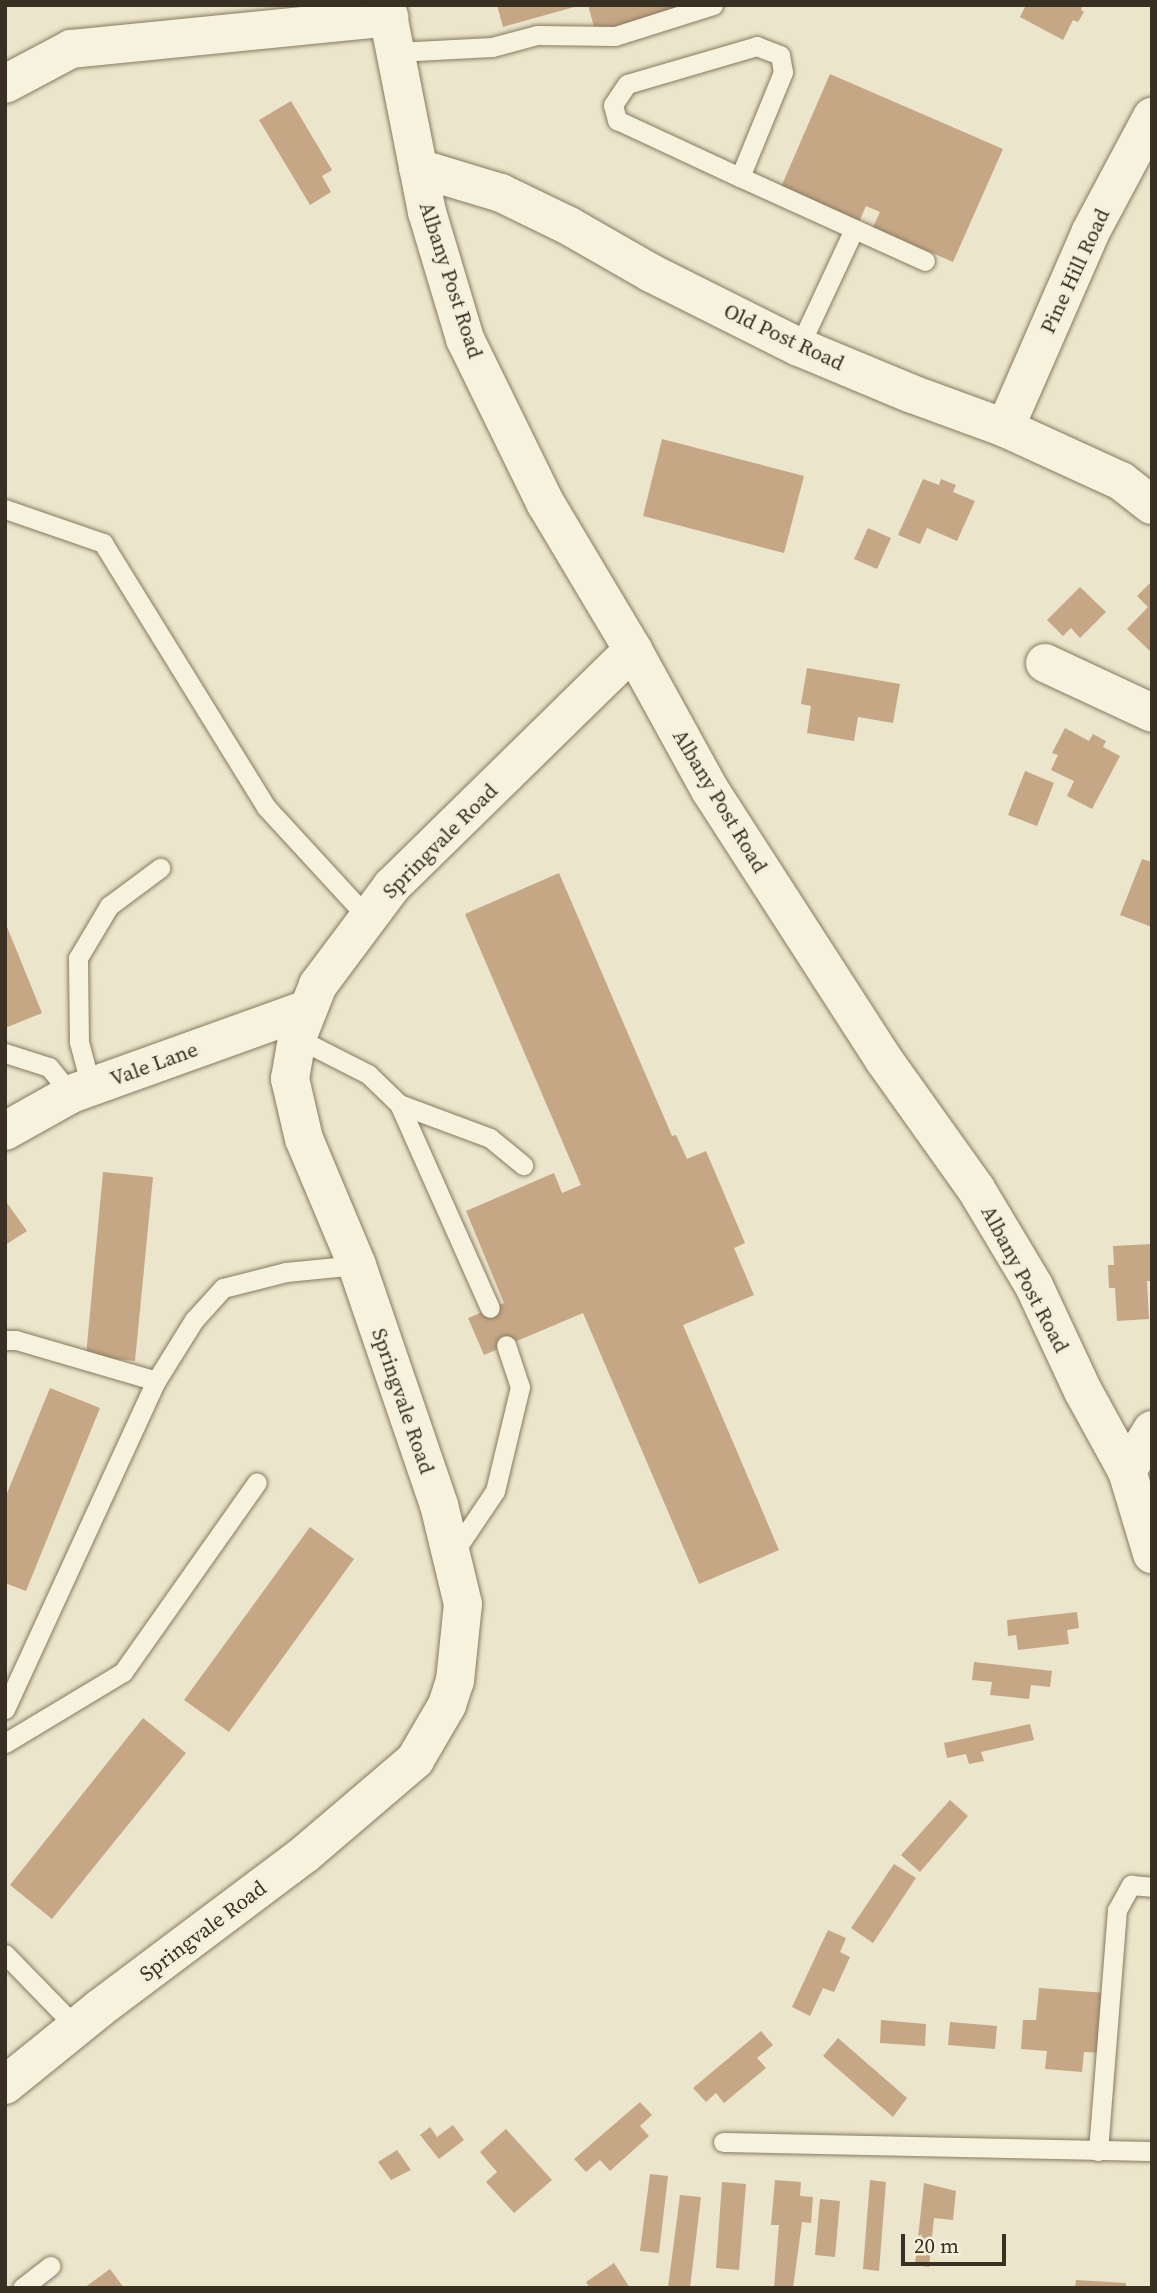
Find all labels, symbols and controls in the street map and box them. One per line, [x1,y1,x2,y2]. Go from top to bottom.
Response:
street label: Albany Post Road [414,199,488,361]
street label: Pine Hill Road [1035,205,1115,337]
street label: Old Post Road [720,298,848,376]
street label: Albany Post Road [667,725,773,877]
street label: Springvale Road [377,778,503,904]
street label: Vale Lane [107,1037,201,1091]
street label: Albany Post Road [976,1201,1074,1357]
street label: Springvale Road [366,1325,440,1477]
street label: Springvale Road [135,1875,271,1987]
scale bar [905,2220,1010,2264]
text: 20 m [914,2231,959,2260]

